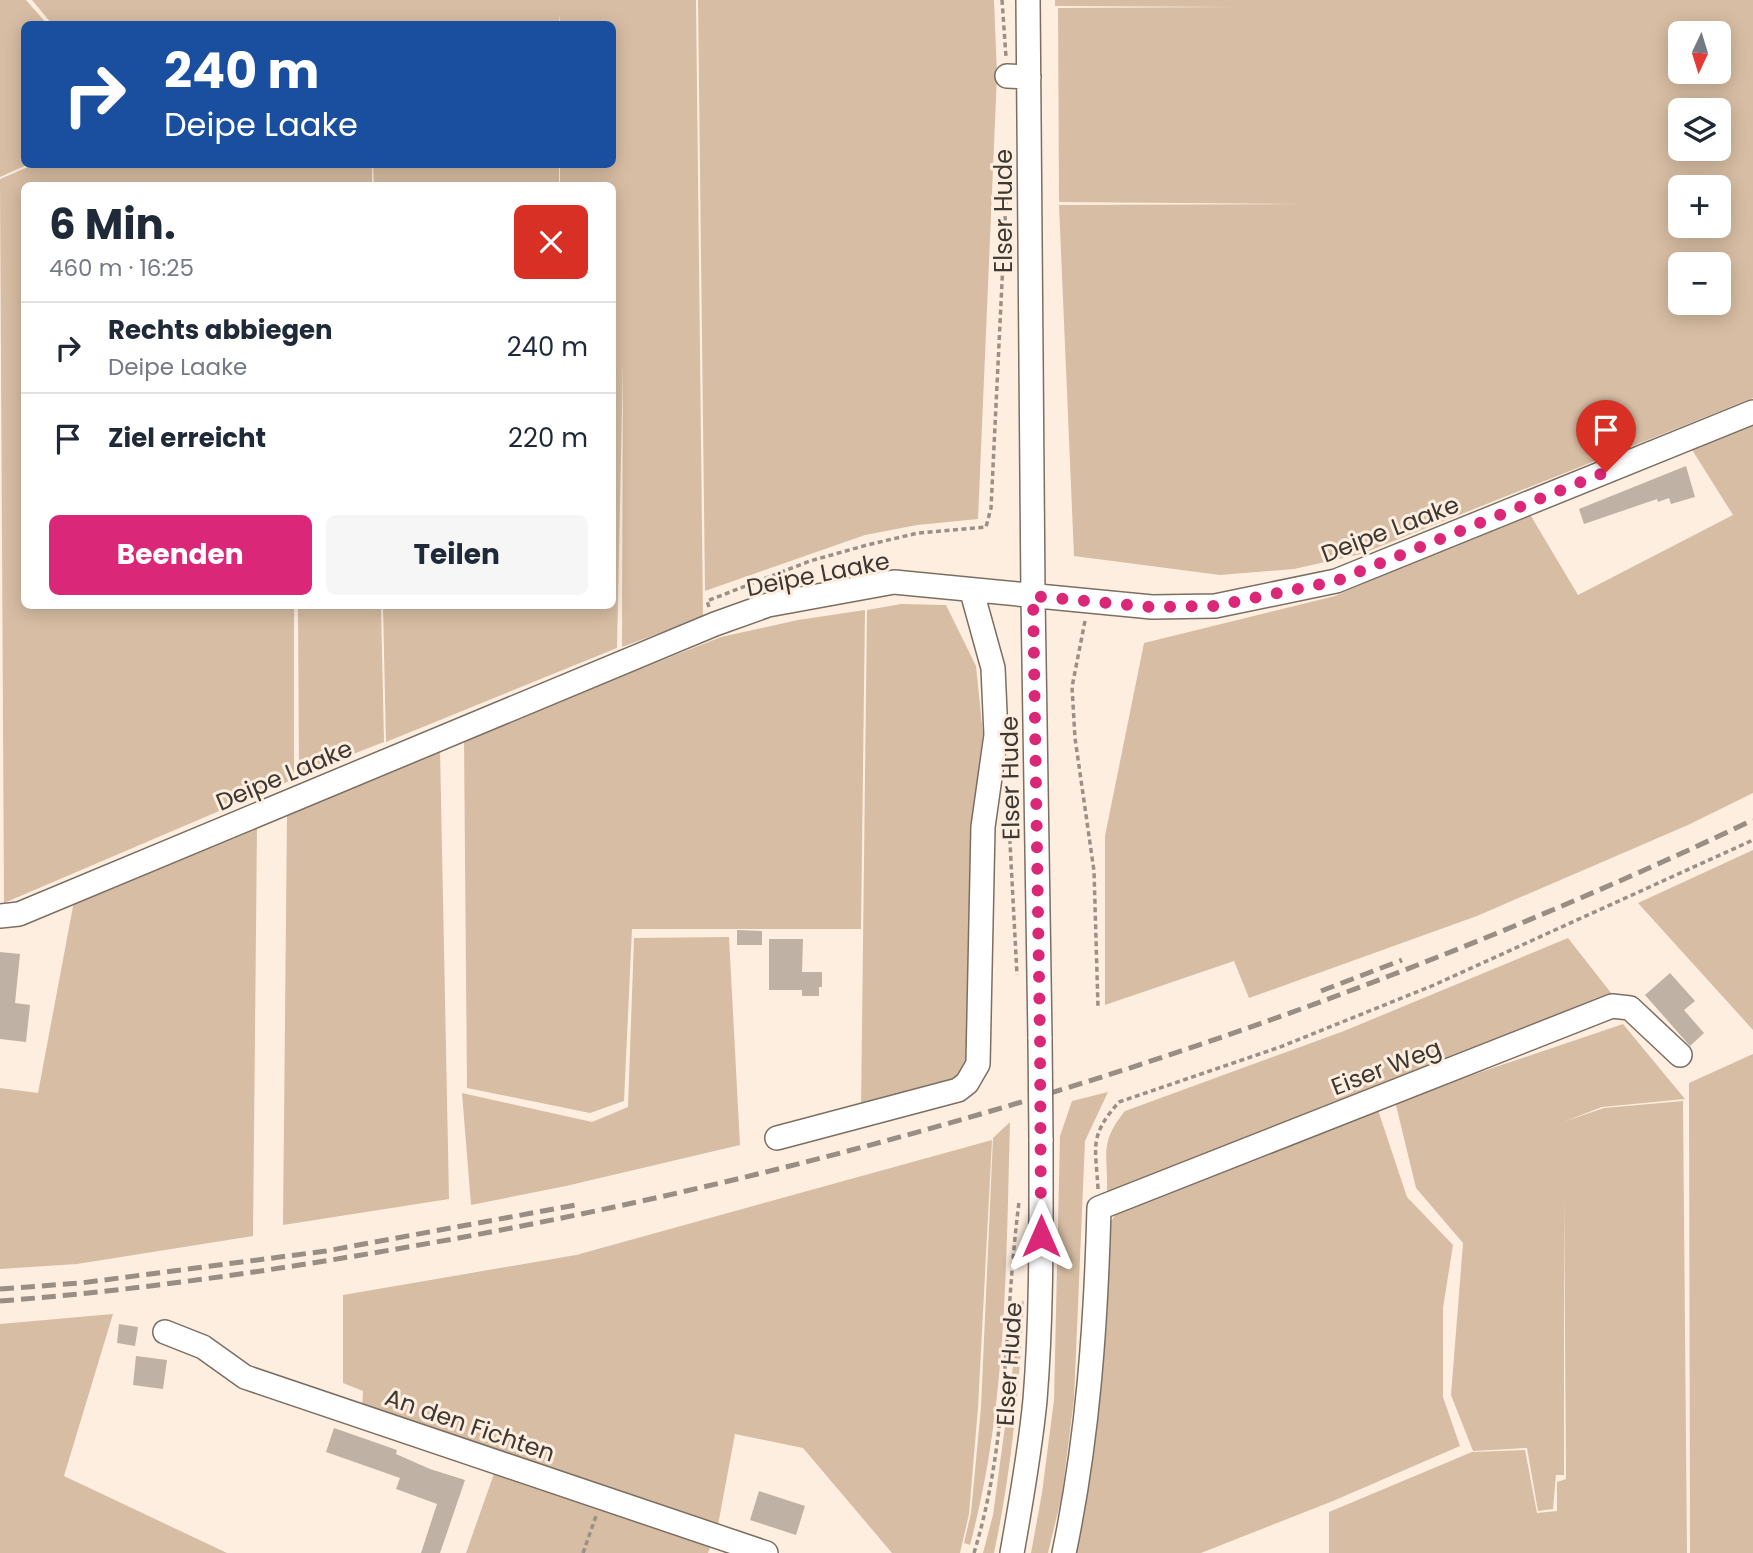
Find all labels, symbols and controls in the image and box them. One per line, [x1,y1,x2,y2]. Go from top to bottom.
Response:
north arrow [1668,21,1731,84]
map controls [1668,21,1731,315]
text: 240 m [164,37,319,105]
icon: right [49,49,140,140]
button: layers [1668,98,1731,161]
text: Deipe Laake [164,102,358,147]
street label: Elser Hude [987,149,1020,273]
button: + [1668,175,1731,238]
text: 6 Min. [49,195,176,254]
button: close [514,205,588,279]
text: 460 m · 16:25 [49,252,194,284]
button: − [1668,252,1731,315]
text: Rechts abbiegen [108,312,333,348]
icon: right [49,329,87,367]
text: 240 m [507,329,588,365]
text: Deipe Laake [108,351,247,383]
pin [1576,400,1636,472]
icon: arrive [1587,411,1625,449]
icon: arrive [49,420,87,458]
text: Ziel erreicht [108,420,266,456]
text: 220 m [508,420,588,456]
street label: Deipe Laake [1316,488,1464,570]
button: Beenden [49,515,312,595]
button: Teilen [326,515,588,595]
street label: Deipe Laake [744,544,892,604]
street label: Elser Hude [992,716,1028,840]
street label: Deipe Laake [211,731,357,819]
street label: Eiser Weg [1326,1031,1446,1103]
position arrow [1004,1199,1078,1273]
street label: Elser Hude [988,1301,1030,1427]
street label: An den Fichten [381,1380,559,1470]

